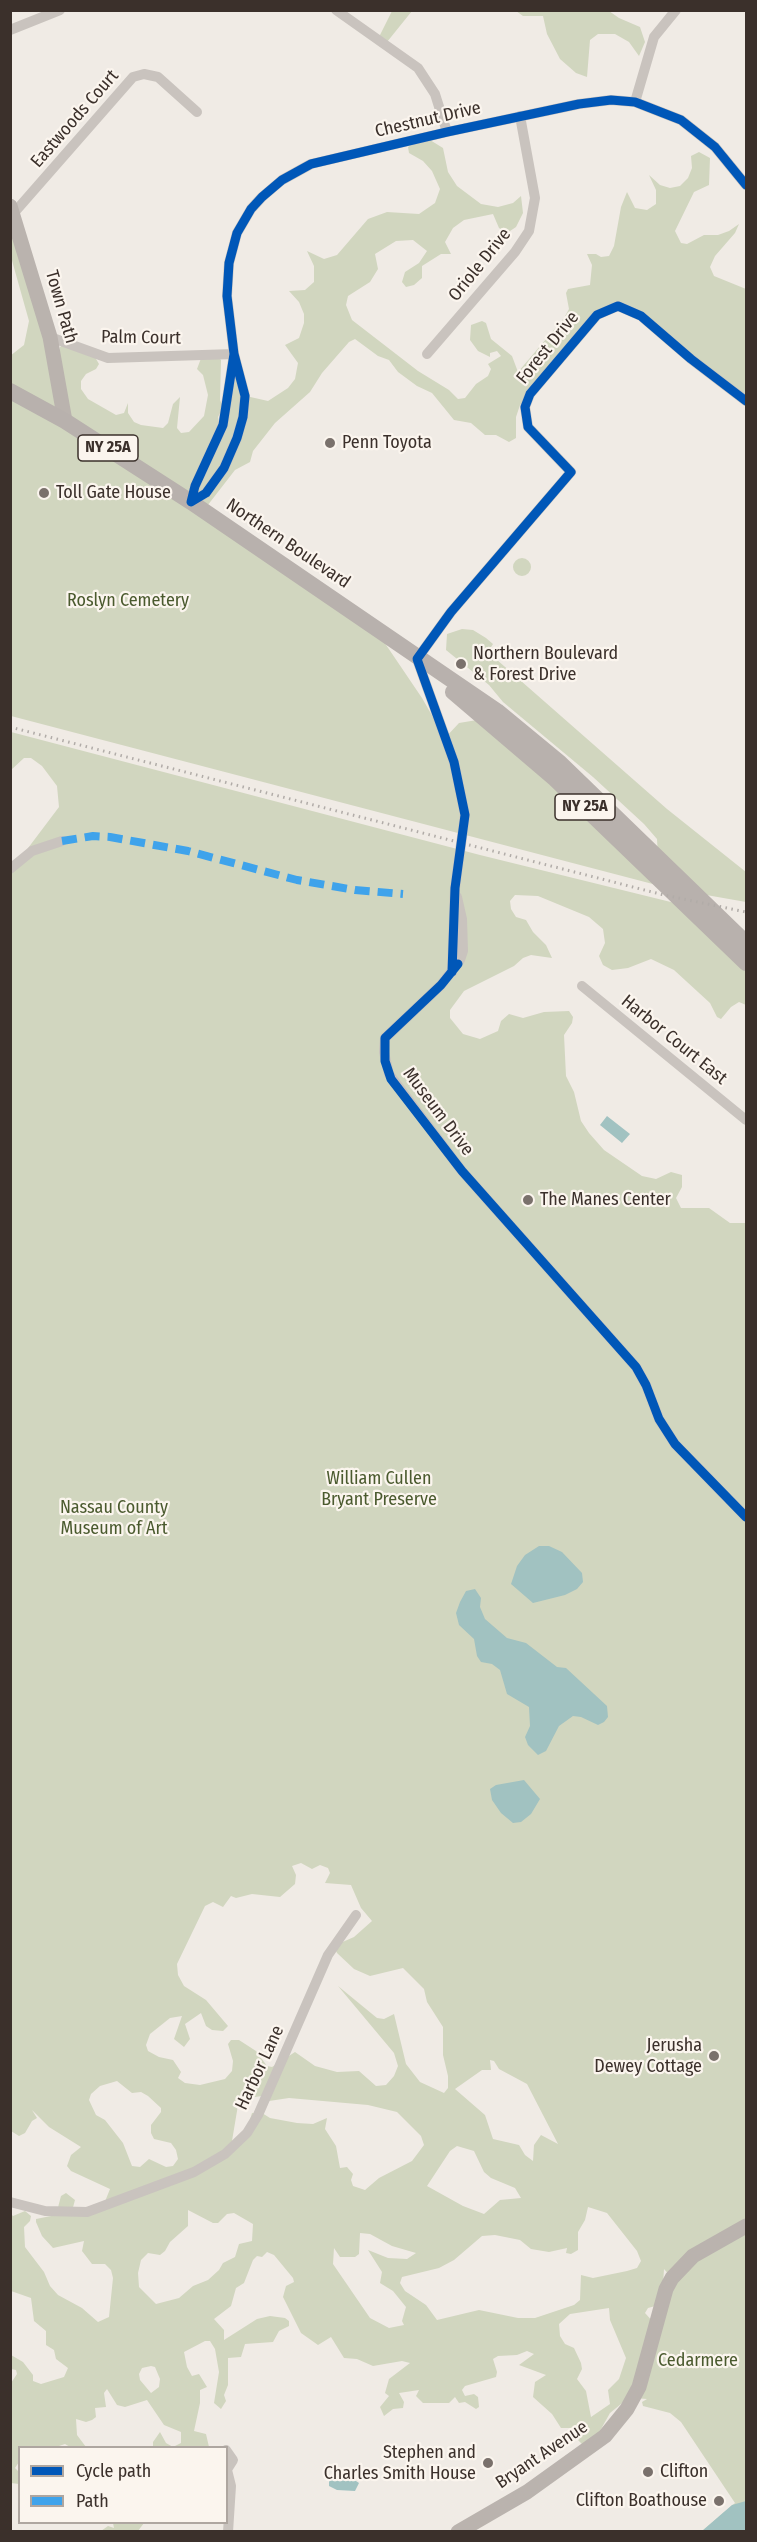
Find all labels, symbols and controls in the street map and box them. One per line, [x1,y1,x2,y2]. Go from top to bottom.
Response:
street label: Eastwoods Court [27,66,123,172]
street label: Chestnut Drive [373,97,483,143]
street label: Oriole Drive [444,224,516,306]
street label: Town Path [40,268,82,346]
street label: Forest Drive [512,307,584,389]
street label: Palm Court [101,327,181,349]
place label: Penn Toyota [342,432,432,454]
road number: NY 25A [78,435,138,461]
marker: Penn Toyota [323,436,337,450]
place label: Toll Gate House [56,482,171,504]
marker: Toll Gate House [37,486,51,500]
street label: Northern Boulevard [222,494,354,594]
park label: Roslyn Cemetery [67,590,189,612]
place label: Northern Boulevard & Forest Drive [473,643,618,686]
marker: Northern Boulevard & Forest Drive [454,657,468,671]
road number: NY 25A [555,794,615,820]
street label: Harbor Court East [617,991,731,1089]
street label: Museum Drive [398,1064,478,1160]
place label: The Manes Center [540,1189,671,1211]
marker: The Manes Center [521,1193,535,1207]
park label: William Cullen Bryant Preserve [321,1468,437,1510]
park label: Nassau County Museum of Art [60,1497,168,1540]
street label: Harbor Lane [231,2022,289,2114]
place label: Jerusha Dewey Cottage [594,2035,702,2078]
marker: Jerusha Dewey Cottage [707,2049,721,2063]
park label: Cedarmere [658,2350,738,2372]
street label: Bryant Avenue [492,2416,592,2494]
place label: Stephen and Charles Smith House [324,2442,476,2484]
legend [18,2446,228,2524]
marker: Stephen and Charles Smith House [481,2456,495,2470]
text: Cycle path [76,2460,151,2482]
place label: Clifton [660,2461,708,2483]
marker: Clifton [641,2465,655,2479]
text: Path [76,2490,109,2512]
place label: Clifton Boathouse [576,2490,707,2512]
marker: Clifton Boathouse [712,2494,726,2508]

